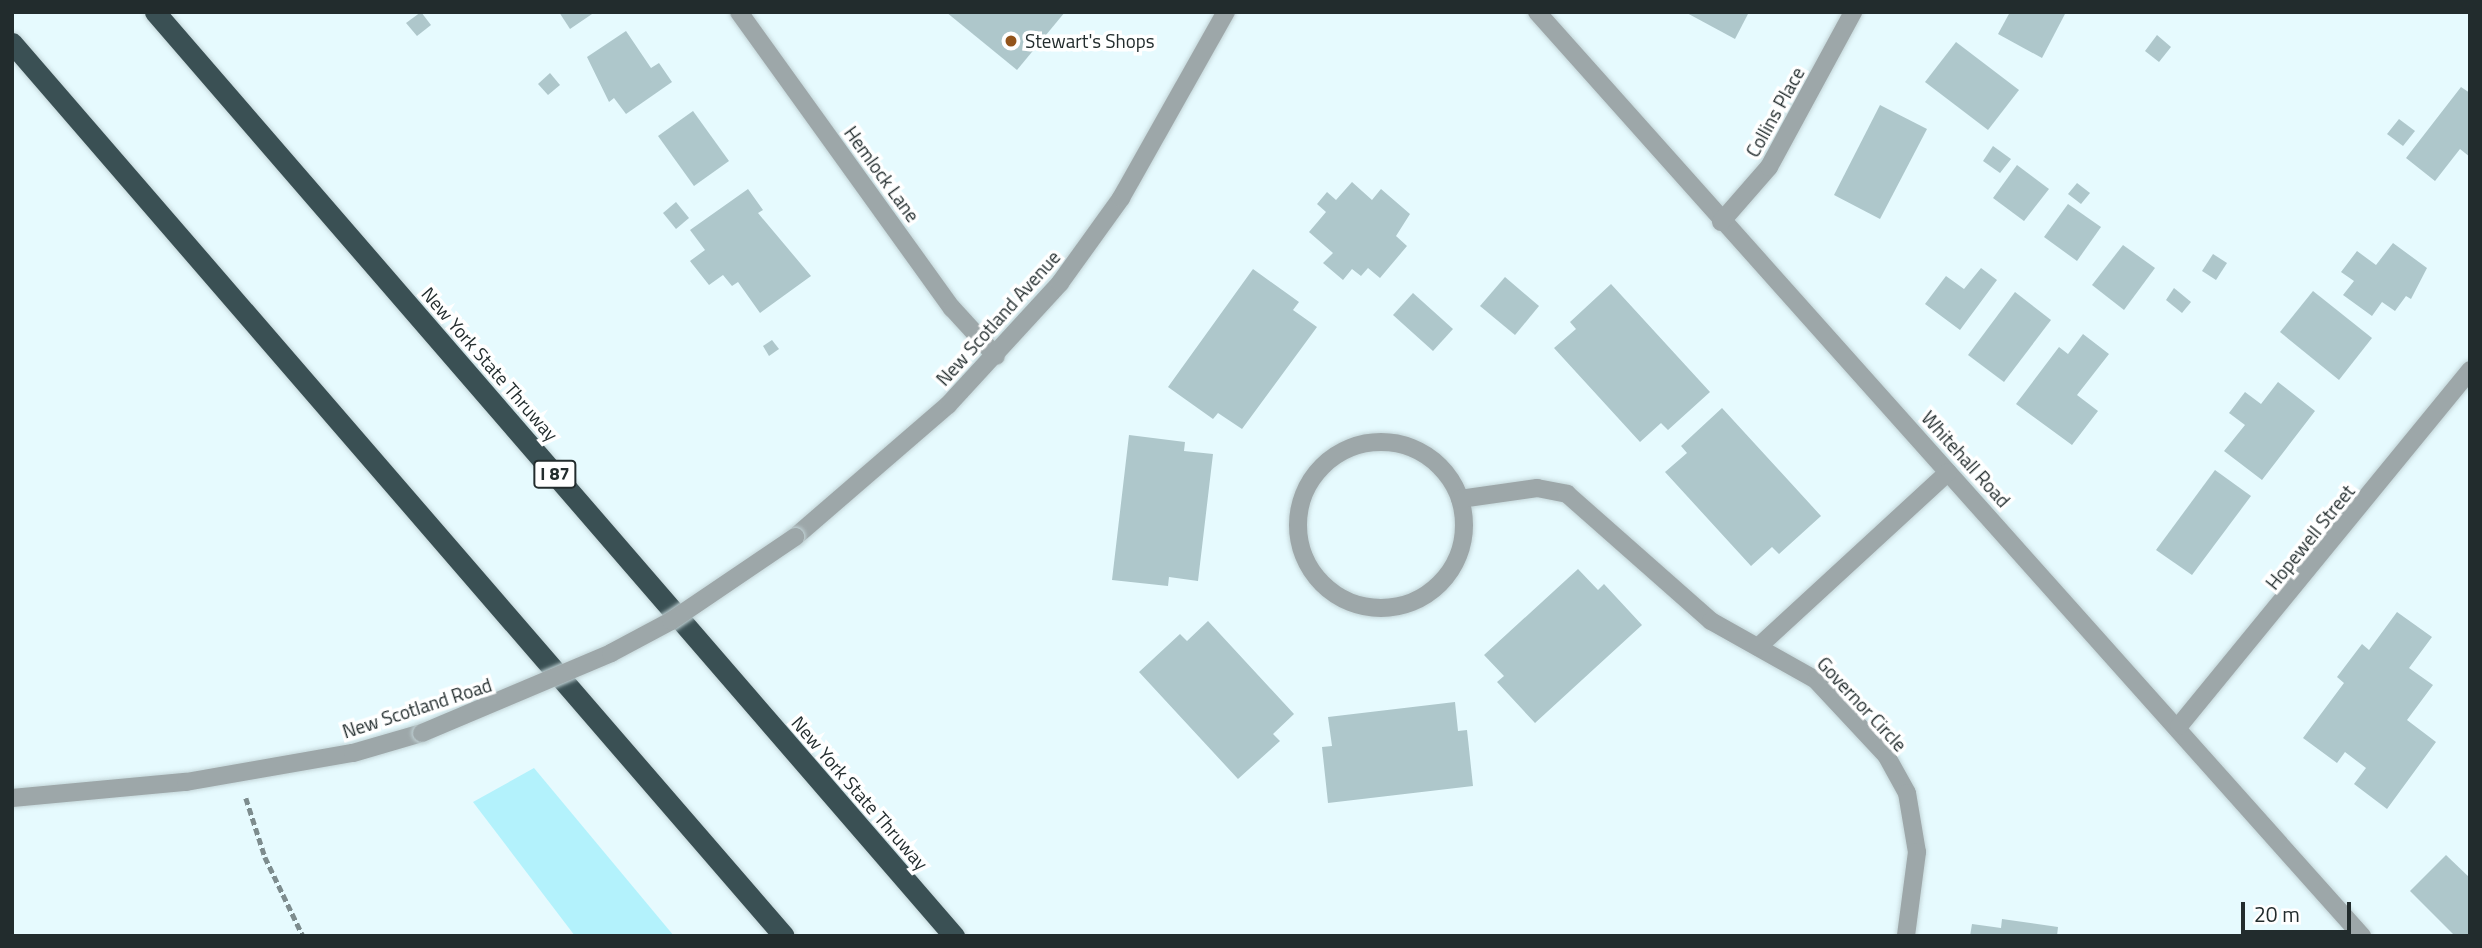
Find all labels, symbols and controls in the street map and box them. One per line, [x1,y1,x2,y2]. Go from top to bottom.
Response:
place label: Stewart's Shops [1025,30,1155,52]
marker: Stewart's Shops [1003,33,1019,49]
street label: Collins Place [1741,63,1809,161]
street label: Hemlock Lane [840,122,924,226]
street label: New Scotland Avenue [931,246,1065,390]
street label: New York State Thruway [417,282,563,446]
street label: Whitehall Road [1917,406,2015,512]
road number: I 87 [532,460,578,488]
street label: Hopewell Street [2261,480,2359,594]
street label: Governor Circle [1812,652,1912,756]
street label: New Scotland Road [340,673,494,743]
street label: New York State Thruway [787,711,933,875]
scale bar [2244,888,2354,932]
text: 20 m [2254,898,2300,930]

